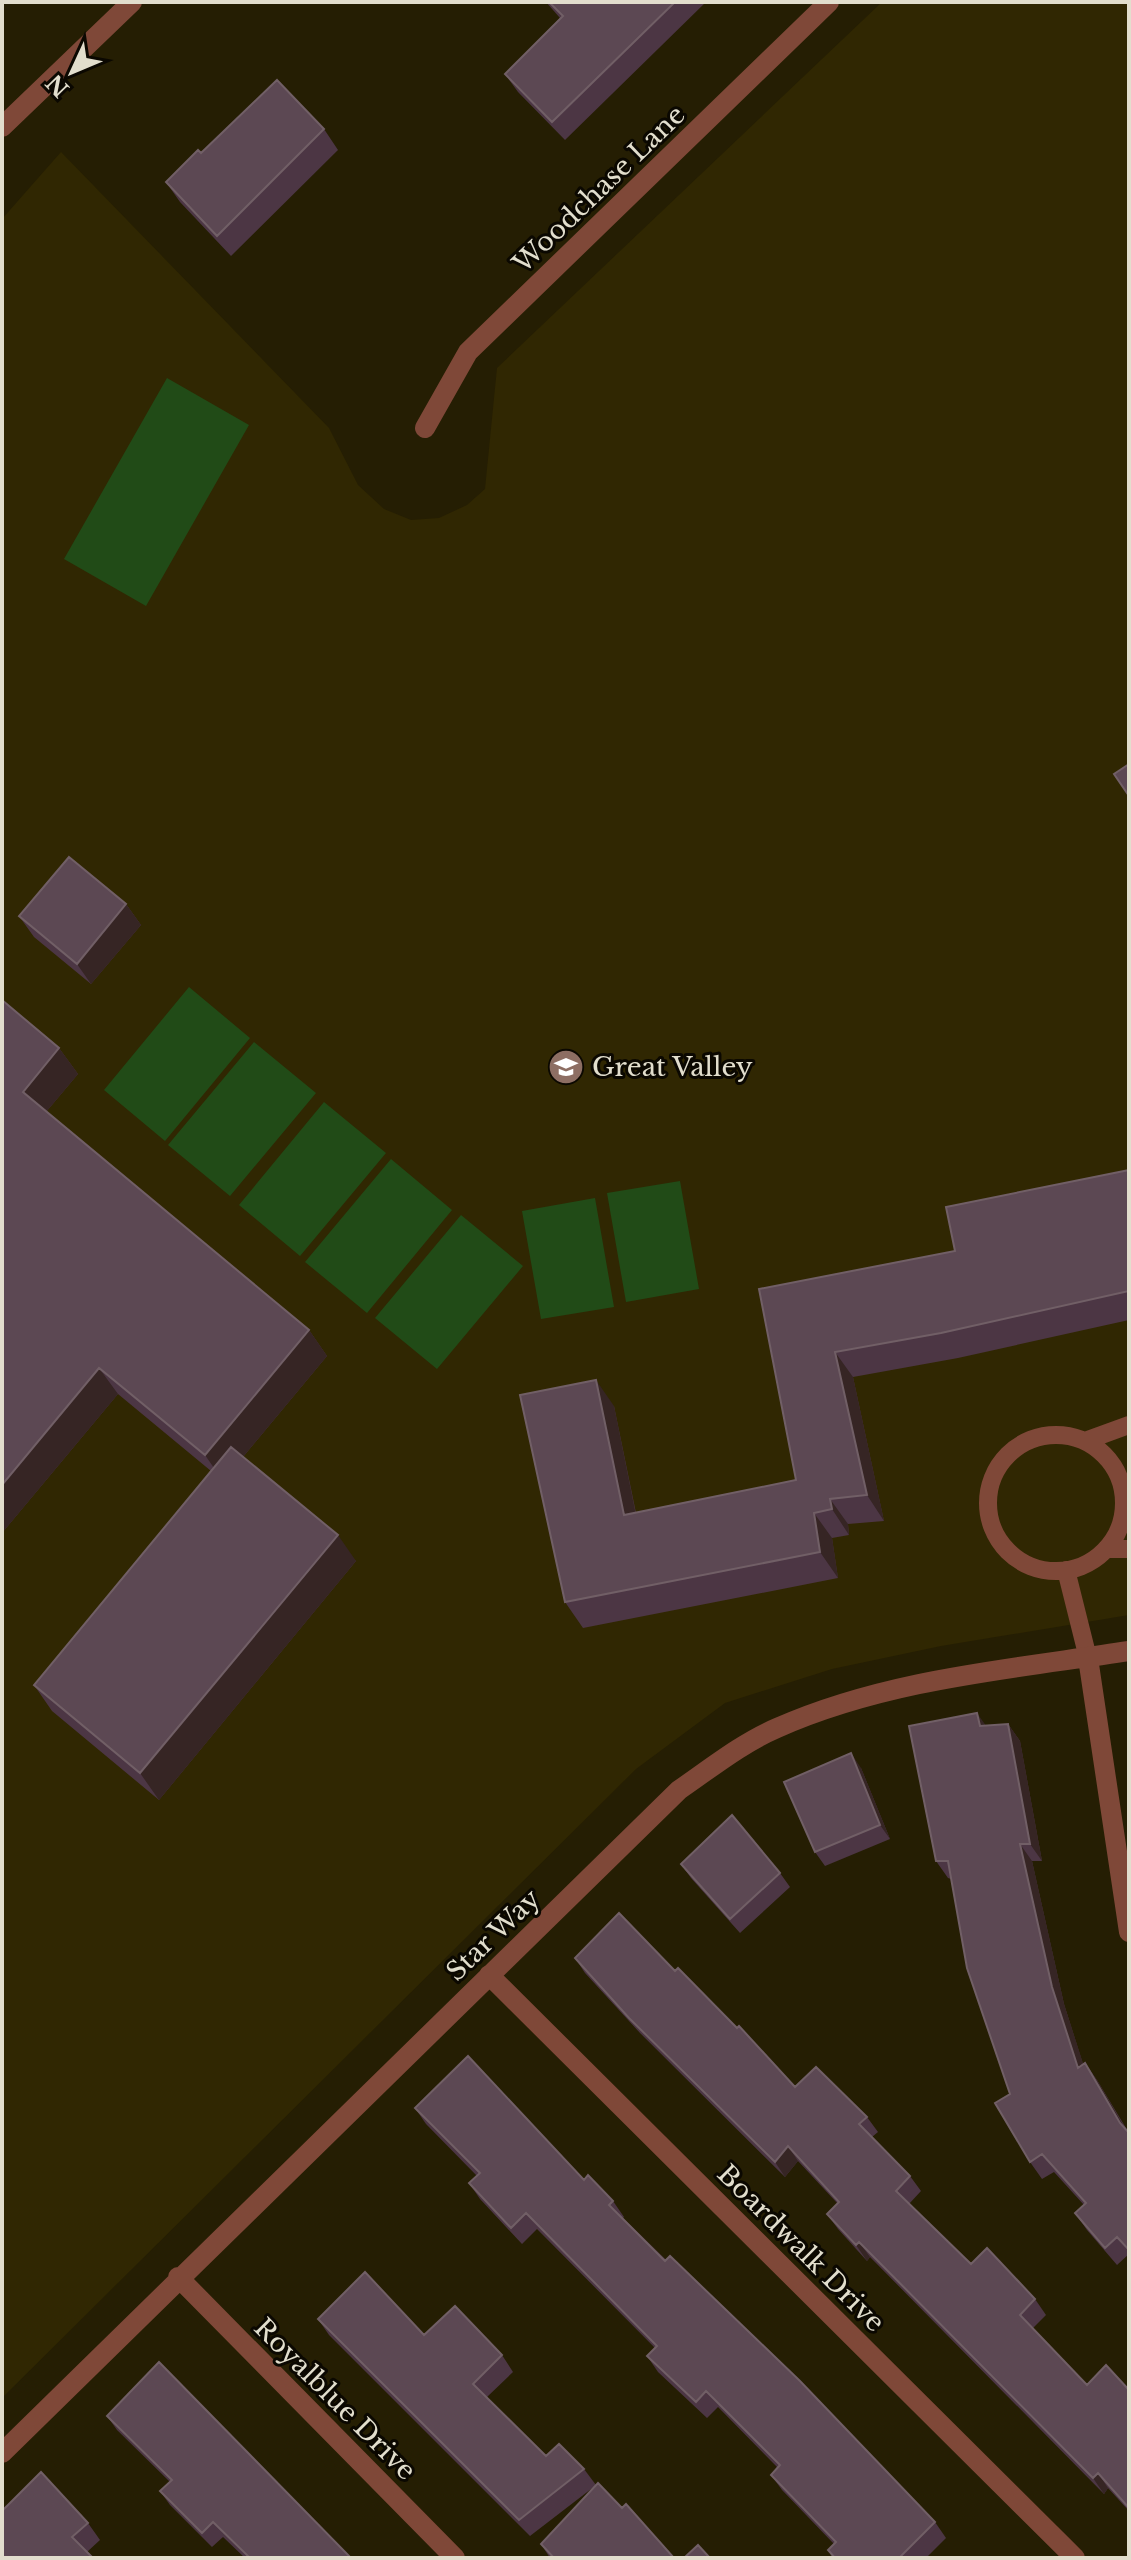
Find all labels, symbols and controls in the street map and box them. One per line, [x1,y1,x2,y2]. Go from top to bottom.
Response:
north arrow [32,32,112,112]
text: N [41,69,75,102]
street label: Woodchase Lane [506,99,692,280]
school or university icon: Great Valley [547,1048,585,1086]
place label: Great Valley [592,1051,753,1083]
street label: Star Way [440,1882,547,1987]
street label: Boardwalk Drive [711,2158,891,2338]
street label: Royalblue Drive [248,2312,422,2486]

